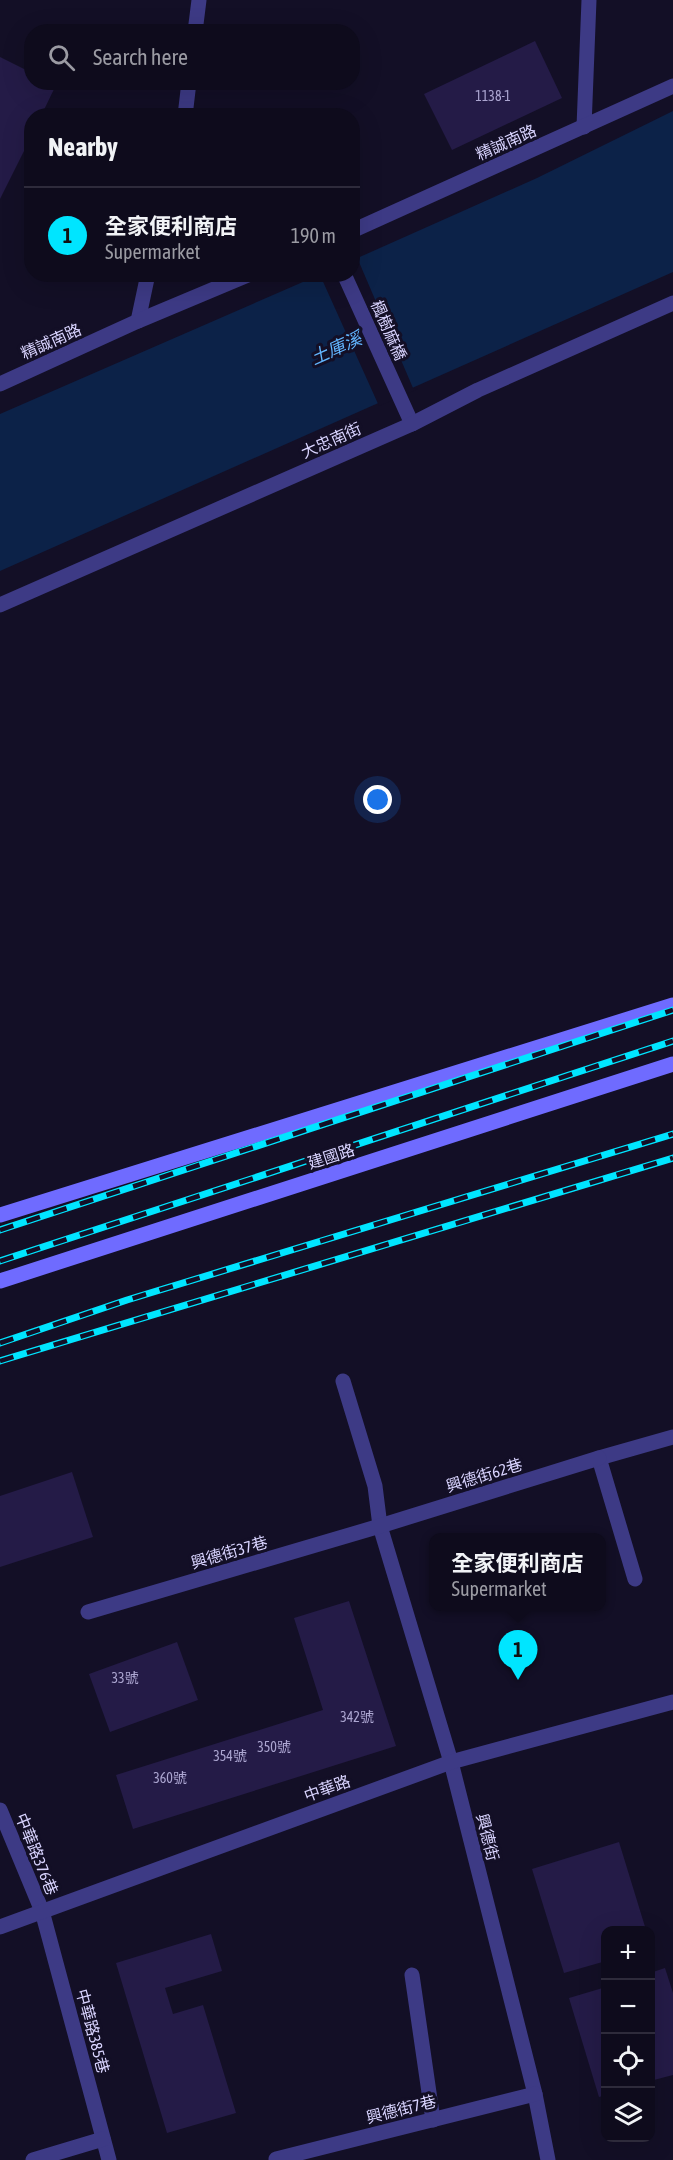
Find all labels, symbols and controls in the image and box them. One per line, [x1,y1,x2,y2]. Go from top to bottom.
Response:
search box [24,24,360,90]
icon: search [45,41,78,74]
text: Search here [93,44,188,70]
house number: 1138-1 [475,88,511,104]
street label: 精誠南路 [473,121,539,163]
text: Nearby [48,132,118,162]
text: 全家便利商店 [105,213,237,239]
text: 1 [63,224,72,247]
text: 190 m [291,224,336,247]
text: Supermarket [105,240,200,263]
street label: 楓樹麻橋 [368,297,410,363]
street label: 精誠南路 [18,320,84,362]
water label: 土庫溪 [307,326,368,369]
street label: 大忠南街 [298,419,364,461]
your location [363,785,392,814]
street label: 建國路 [305,1140,357,1172]
street label: 興德街62巷 [444,1455,524,1495]
street label: 興德街37巷 [189,1532,269,1572]
popup [429,1533,606,1611]
text: 全家便利商店 [451,1550,584,1576]
text: Supermarket [451,1577,547,1600]
pin: 1 [498,1630,538,1680]
house number: 33號 [111,1670,139,1686]
house number: 342號 [340,1709,374,1725]
house number: 350號 [257,1739,291,1755]
house number: 354號 [213,1748,247,1764]
house number: 360號 [153,1770,187,1786]
street label: 中華路 [301,1771,353,1805]
street label: 中華路376巷 [12,1810,62,1898]
street label: 興德街 [473,1812,503,1862]
map controls [601,1926,655,2142]
button: + [601,1926,655,1980]
button: − [601,1980,655,2034]
street label: 中華路385巷 [73,1987,113,2075]
button: locate [601,2034,655,2088]
button: layers [601,2088,655,2142]
street label: 興德街7巷 [364,2092,438,2126]

